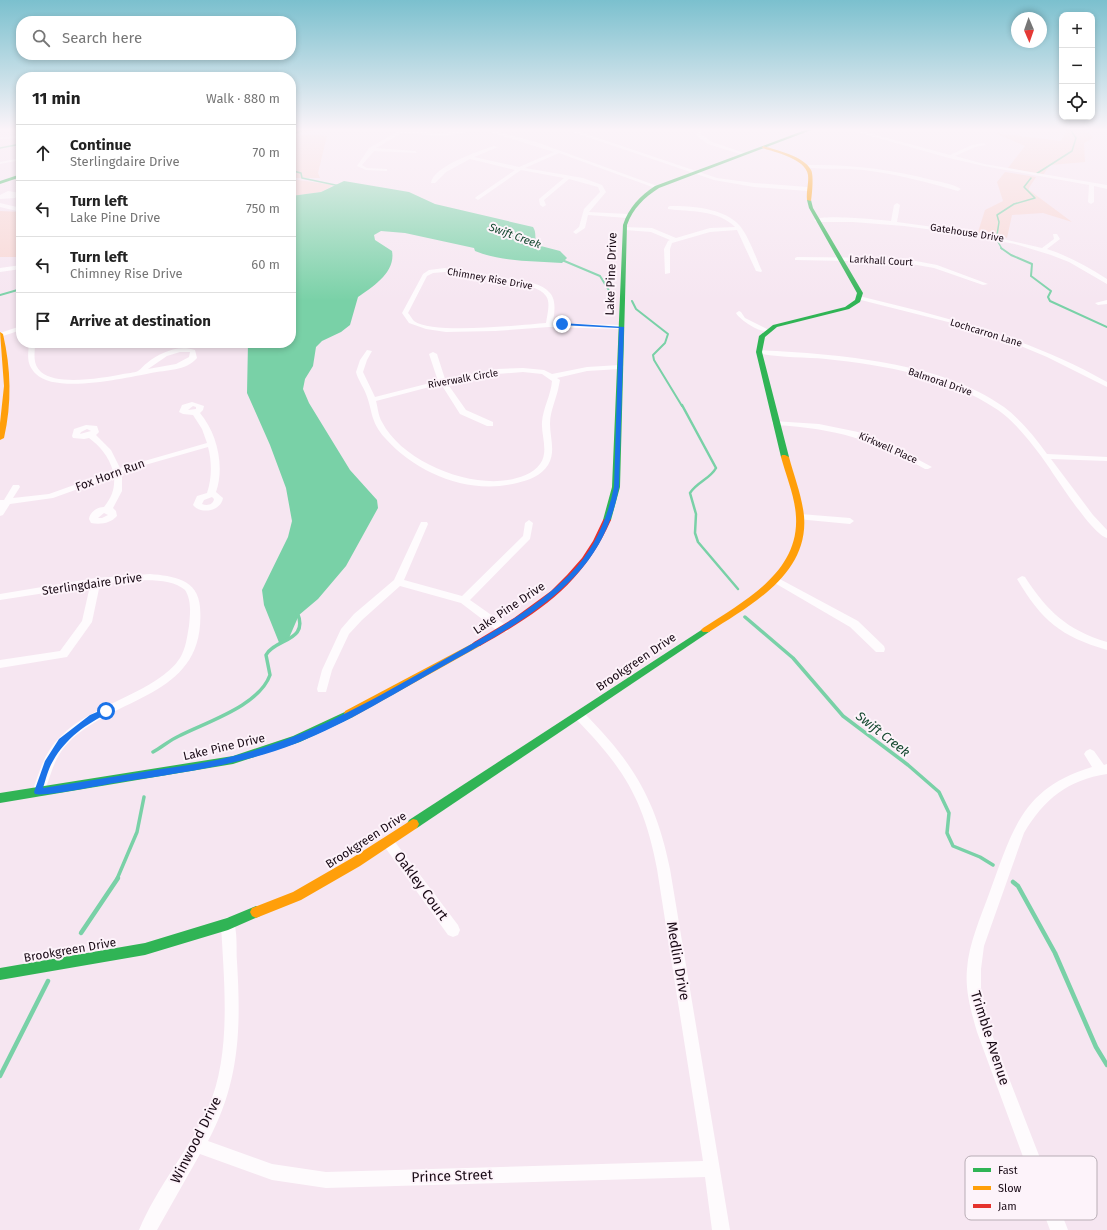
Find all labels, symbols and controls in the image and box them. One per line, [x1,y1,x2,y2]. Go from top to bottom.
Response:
north arrow [1011,12,1047,48]
map controls [1059,12,1095,120]
button: + [1059,12,1095,48]
search box [16,16,296,60]
icon: search [30,27,52,49]
text: Search here [62,29,142,47]
button: − [1059,48,1095,84]
button: locate [1059,84,1095,120]
text: 11 min [32,88,80,109]
text: Walk · 880 m [206,91,280,106]
text: Continue [70,136,131,154]
icon: ahead [32,142,54,164]
text: 70 m [253,145,280,160]
text: Sterlingdaire Drive [70,154,180,169]
text: Turn left [70,192,128,210]
icon: left [32,198,54,220]
text: 750 m [246,201,280,216]
text: Lake Pine Drive [70,210,160,225]
water label: Swift Creek [486,220,543,251]
street label: Gatehouse Drive [929,221,1005,245]
street label: Lake Pine Drive [603,232,619,316]
text: Turn left [70,248,128,266]
street label: Larkhall Court [849,253,913,269]
icon: left [32,254,54,276]
text: 60 m [251,257,280,272]
text: Chimney Rise Drive [70,266,183,281]
street label: Chimney Rise Drive [446,266,534,292]
icon: arrive [32,310,54,332]
text: Arrive at destination [70,312,211,330]
route end [553,315,571,333]
street label: Lochcarron Lane [949,316,1023,350]
street label: Balmoral Drive [907,365,973,399]
street label: Riverwalk Circle [427,367,499,391]
street label: Kirkwell Place [857,430,919,466]
street label: Fox Horn Run [73,456,147,494]
street label: Sterlingdaire Drive [41,570,143,598]
street label: Lake Pine Drive [471,579,547,637]
street label: Brookgreen Drive [593,630,679,694]
route start [97,702,115,720]
water label: Swift Creek [852,708,913,760]
street label: Lake Pine Drive [182,731,266,763]
street label: Brookgreen Drive [323,809,409,871]
street label: Oakley Court [390,848,452,924]
street label: Medlin Drive [663,920,693,1002]
street label: Brookgreen Drive [23,935,117,965]
street label: Trimble Avenue [967,989,1013,1087]
street label: Winwood Drive [167,1094,225,1186]
legend [965,1156,1097,1220]
text: Fast [998,1164,1018,1177]
street label: Prince Street [411,1166,494,1186]
text: Slow [998,1182,1022,1195]
text: Jam [998,1200,1017,1213]

